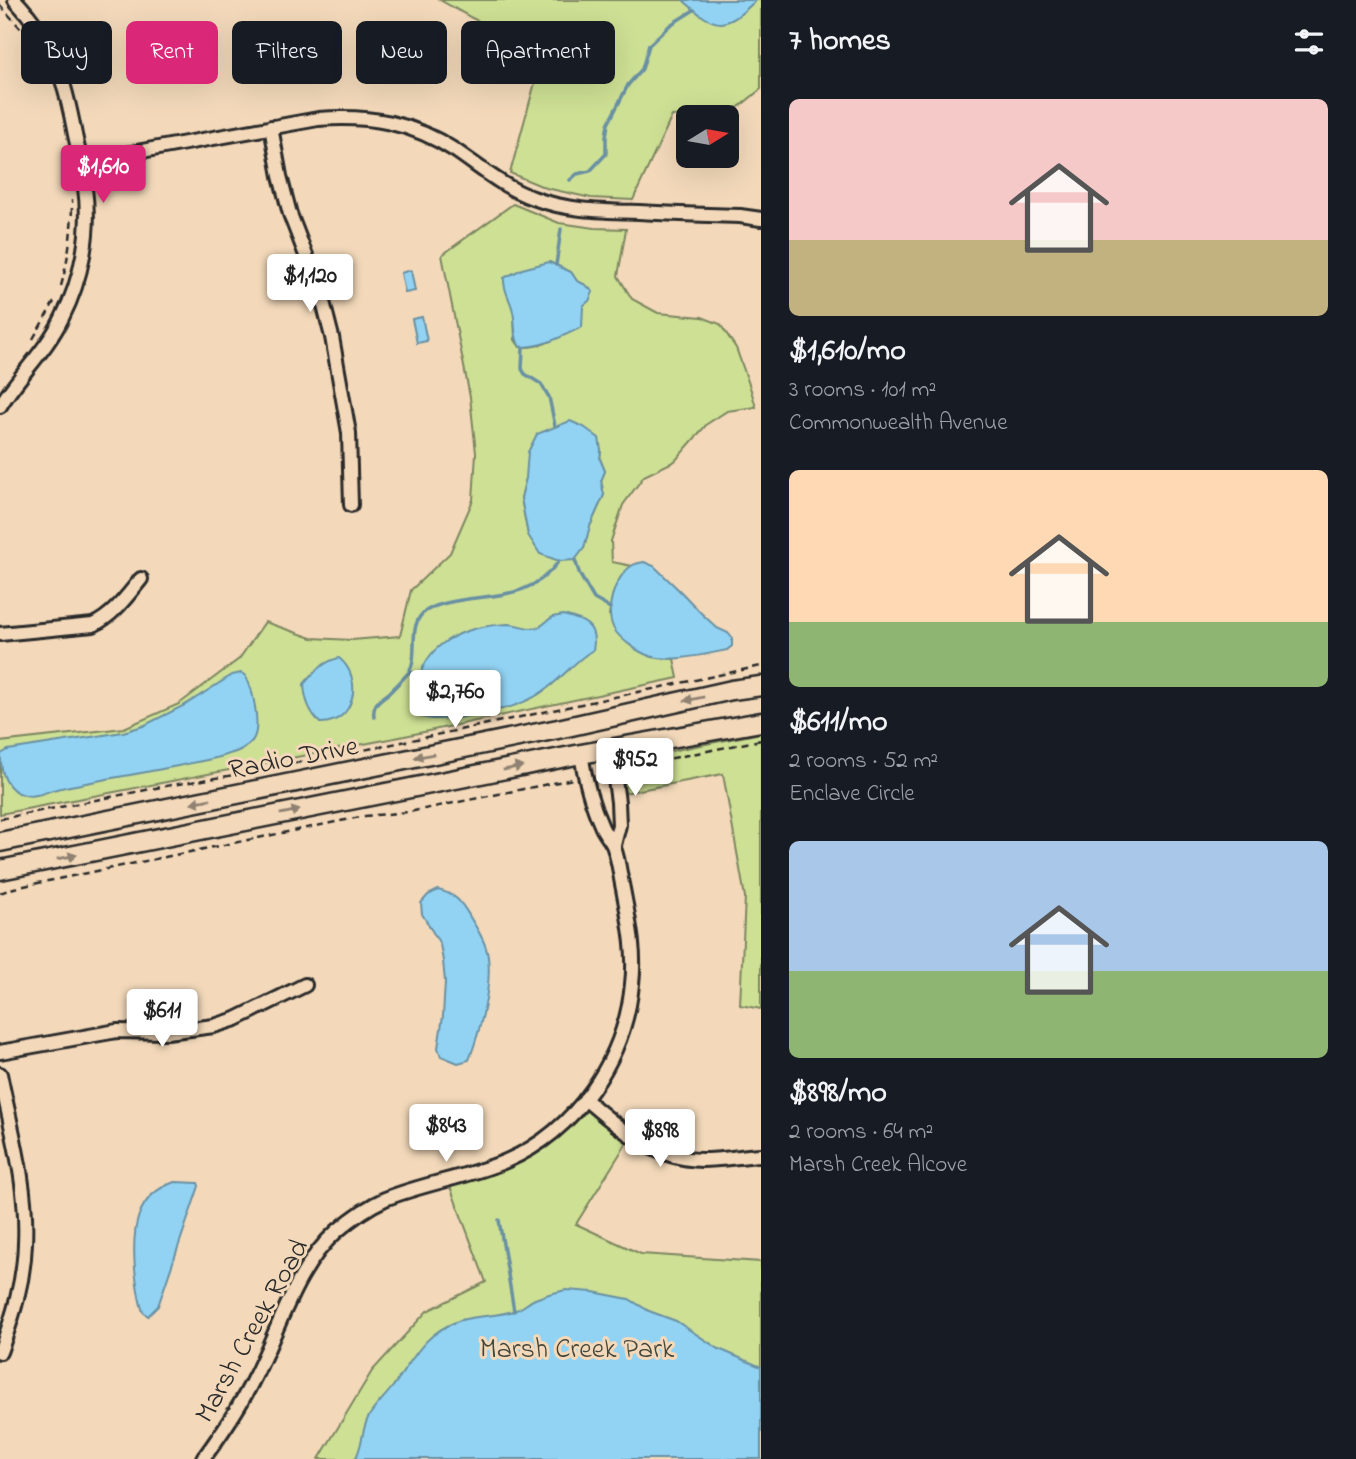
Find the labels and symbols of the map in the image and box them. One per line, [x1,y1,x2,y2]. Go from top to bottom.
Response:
north arrow [676,105,738,168]
pin: $1,610 [46,146,160,205]
pin: $1,120 [253,254,367,314]
pin: $2,760 [398,670,512,730]
one-way arrow [683,693,705,704]
street label: Radio Drive [225,727,363,792]
pin: $952 [594,738,676,798]
one-way arrow [413,750,435,761]
one-way arrow [502,762,524,773]
one-way arrow [190,796,212,807]
one-way arrow [279,807,301,818]
one-way arrow [56,851,78,862]
pin: $611 [121,990,203,1049]
pin: $843 [405,1104,487,1164]
pin: $898 [619,1110,701,1169]
street label: Marsh Creek Road [186,1232,321,1431]
park label: Marsh Creek Park [480,1330,675,1371]

